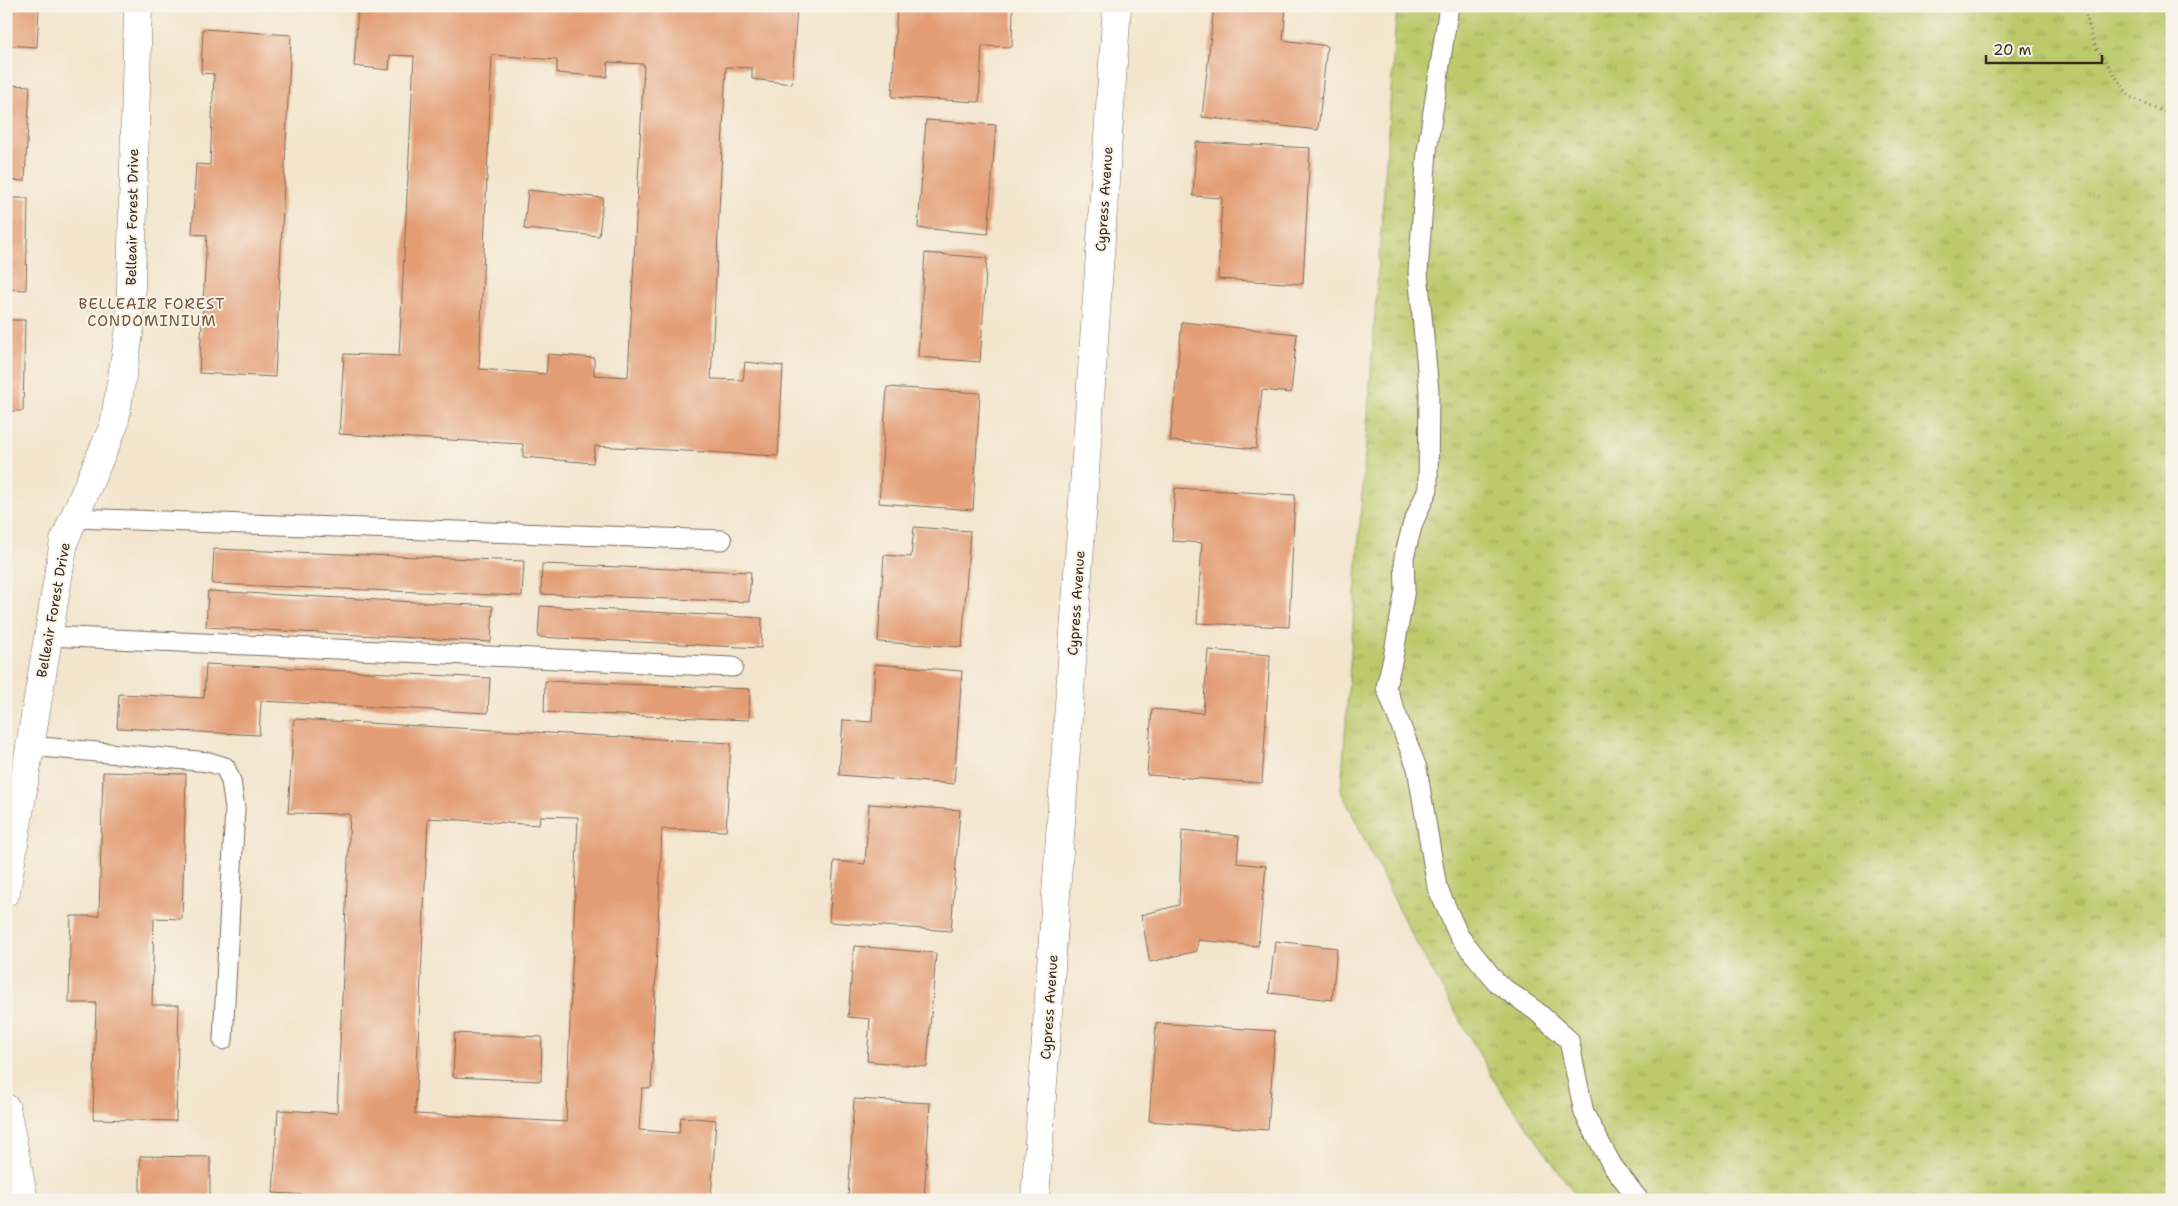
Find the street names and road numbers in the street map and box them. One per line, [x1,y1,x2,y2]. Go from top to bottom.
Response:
street label: Cypress Avenue [1091,146,1117,252]
street label: Belleair Forest Drive [122,148,142,286]
street label: Belleair Forest Drive [32,541,74,679]
street label: Cypress Avenue [1063,550,1089,656]
street label: Cypress Avenue [1036,954,1062,1060]

